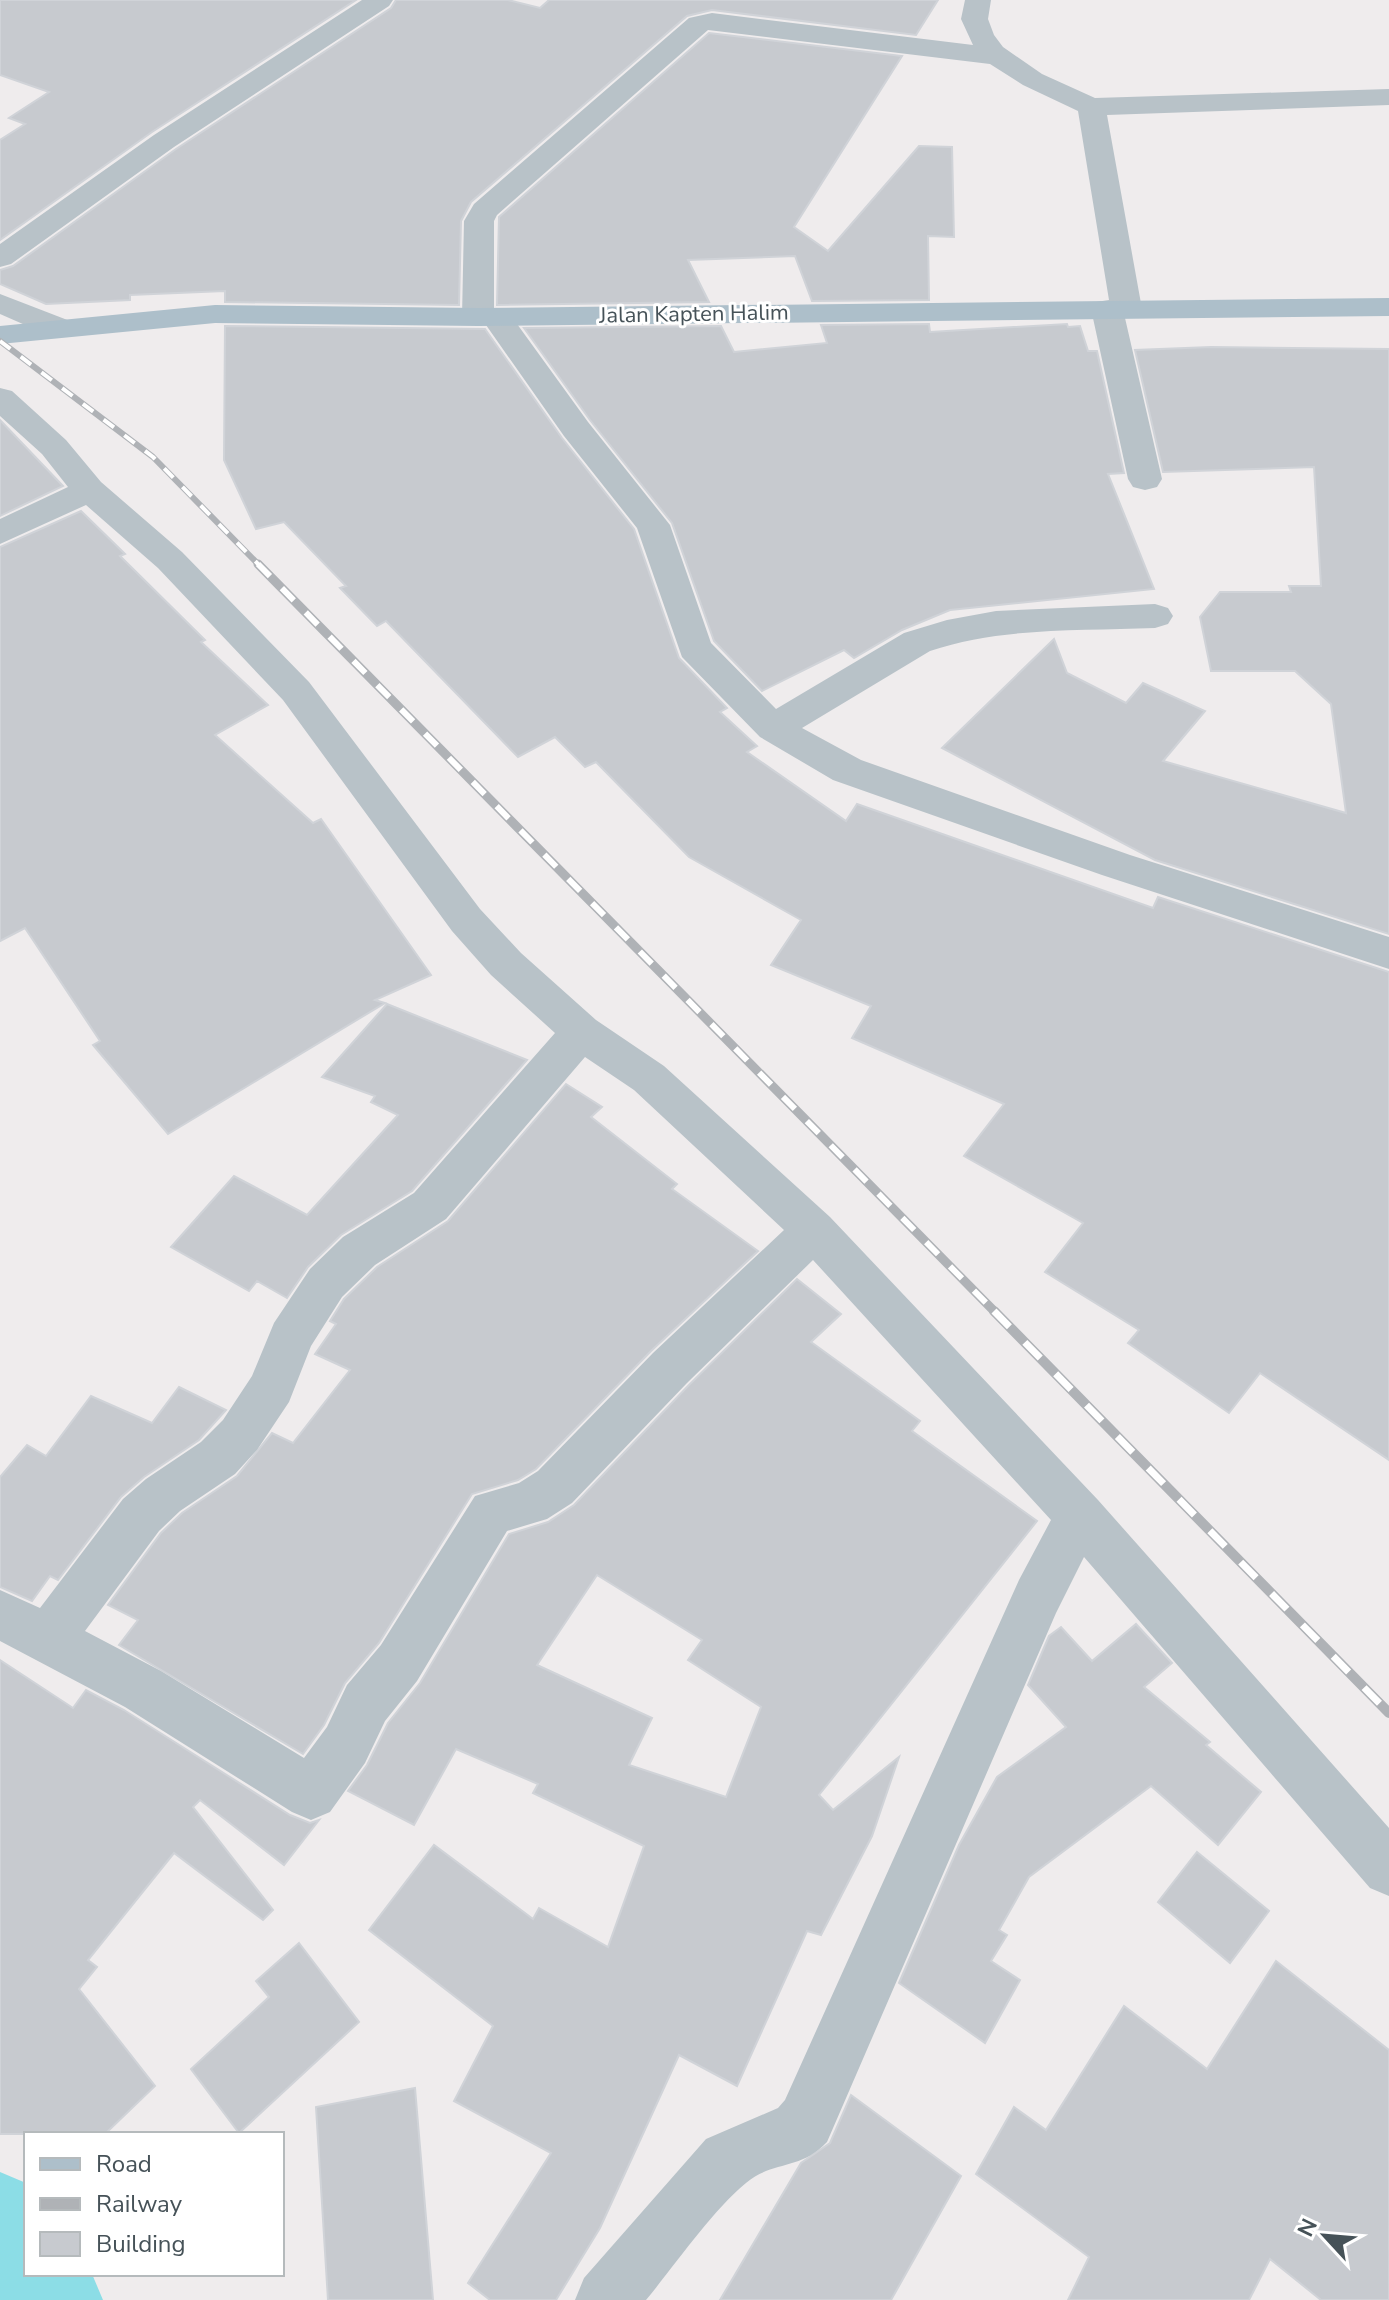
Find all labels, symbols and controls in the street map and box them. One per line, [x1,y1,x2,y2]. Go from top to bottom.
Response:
street label: Jalan Kapten Halim [598,297,789,331]
legend [24,2132,284,2276]
text: Road [96,2148,152,2180]
text: Railway [96,2188,183,2220]
north arrow [1285,2196,1365,2276]
text: N [1291,2214,1325,2242]
text: Building [96,2228,186,2260]

